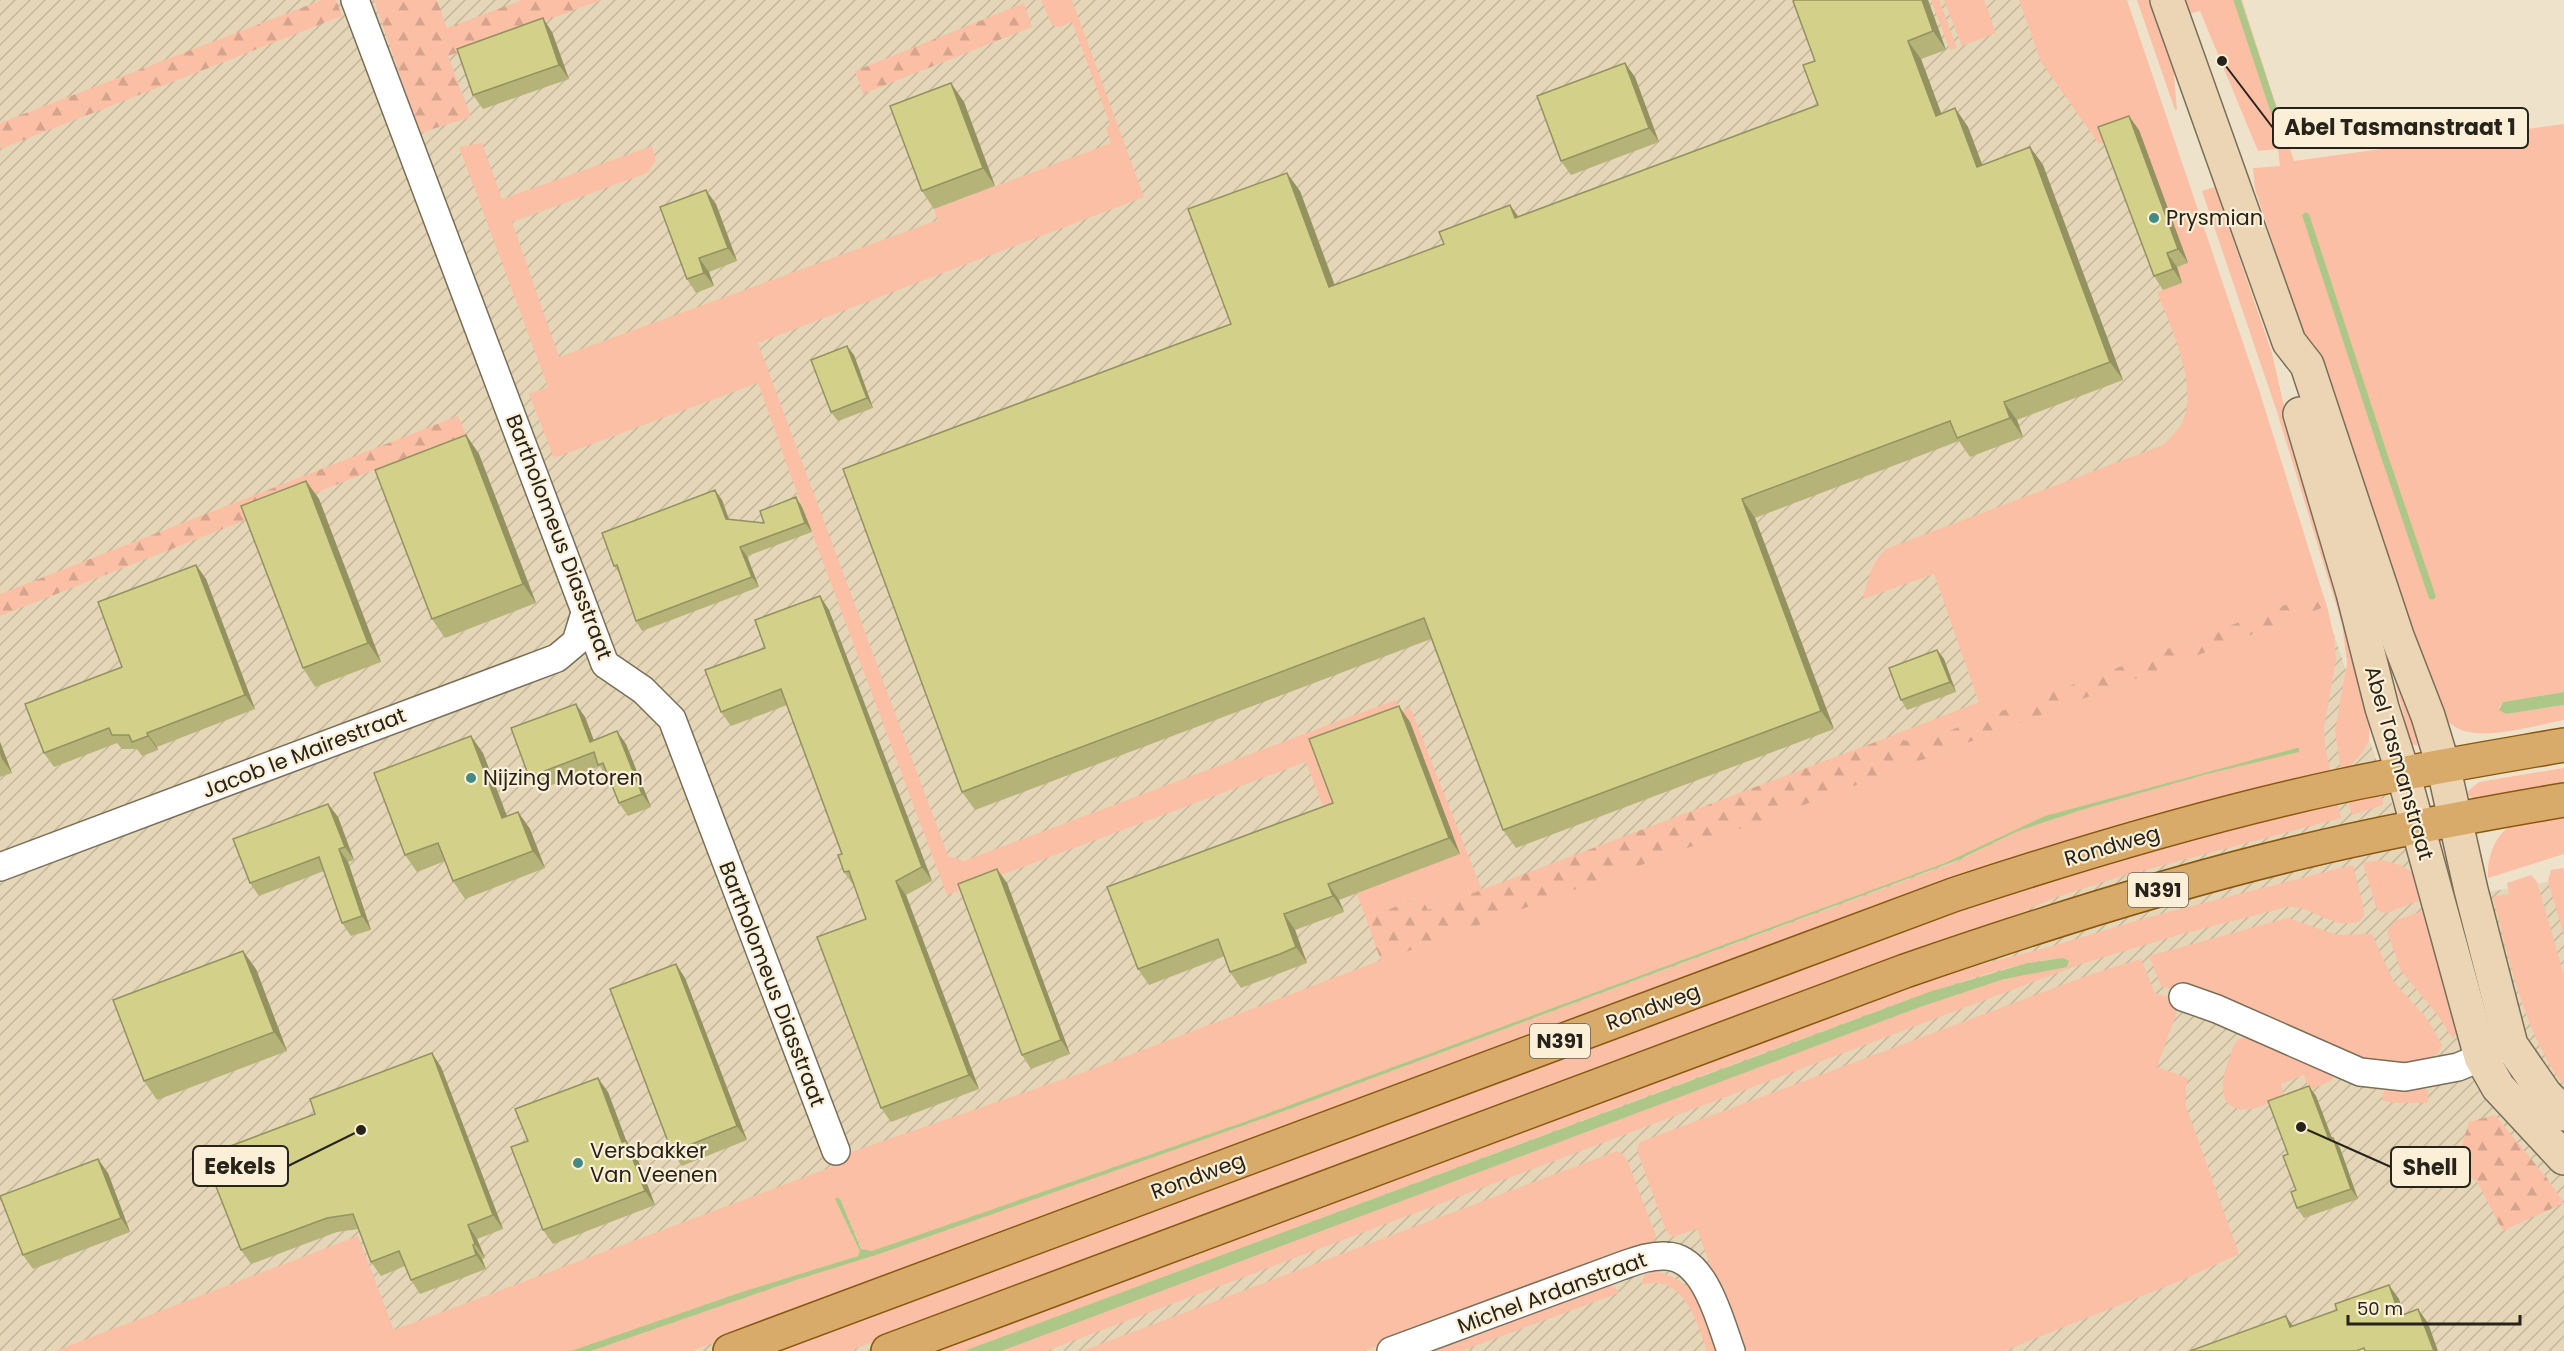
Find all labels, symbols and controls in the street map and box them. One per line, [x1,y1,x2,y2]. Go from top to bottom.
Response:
callout: Abel Tasmanstraat 1 [2273,108,2528,148]
text: Abel Tasmanstraat 1 [2284,112,2516,143]
place label: Prysmian [2166,203,2263,232]
marker: Prysmian [2147,211,2161,225]
street label: Bartholomeus Diasstraat [499,410,620,664]
street label: Abel Tasmanstraat [2358,663,2441,863]
street label: Jacob le Mairestraat [198,700,410,805]
place label: Nijzing Motoren [483,763,643,792]
marker: Nijzing Motoren [464,771,478,785]
street label: Rondweg [2061,818,2163,873]
street label: Bartholomeus Diasstraat [712,857,833,1111]
road number: N391 [2128,873,2188,907]
street label: Rondweg [1602,976,1704,1037]
road number: N391 [1530,1024,1590,1058]
place label: Versbakker Van Veenen [590,1136,718,1189]
street label: Rondweg [1147,1145,1249,1206]
callout: Eekels [193,1146,288,1186]
callout: Shell [2391,1147,2470,1187]
text: Eekels [204,1151,276,1182]
text: Shell [2403,1152,2457,1183]
marker: Versbakker Van Veenen [571,1156,585,1170]
street label: Michel Ardanstraat [1453,1245,1651,1340]
scale bar [2348,1288,2520,1326]
text: 50 m [2357,1296,2403,1321]

